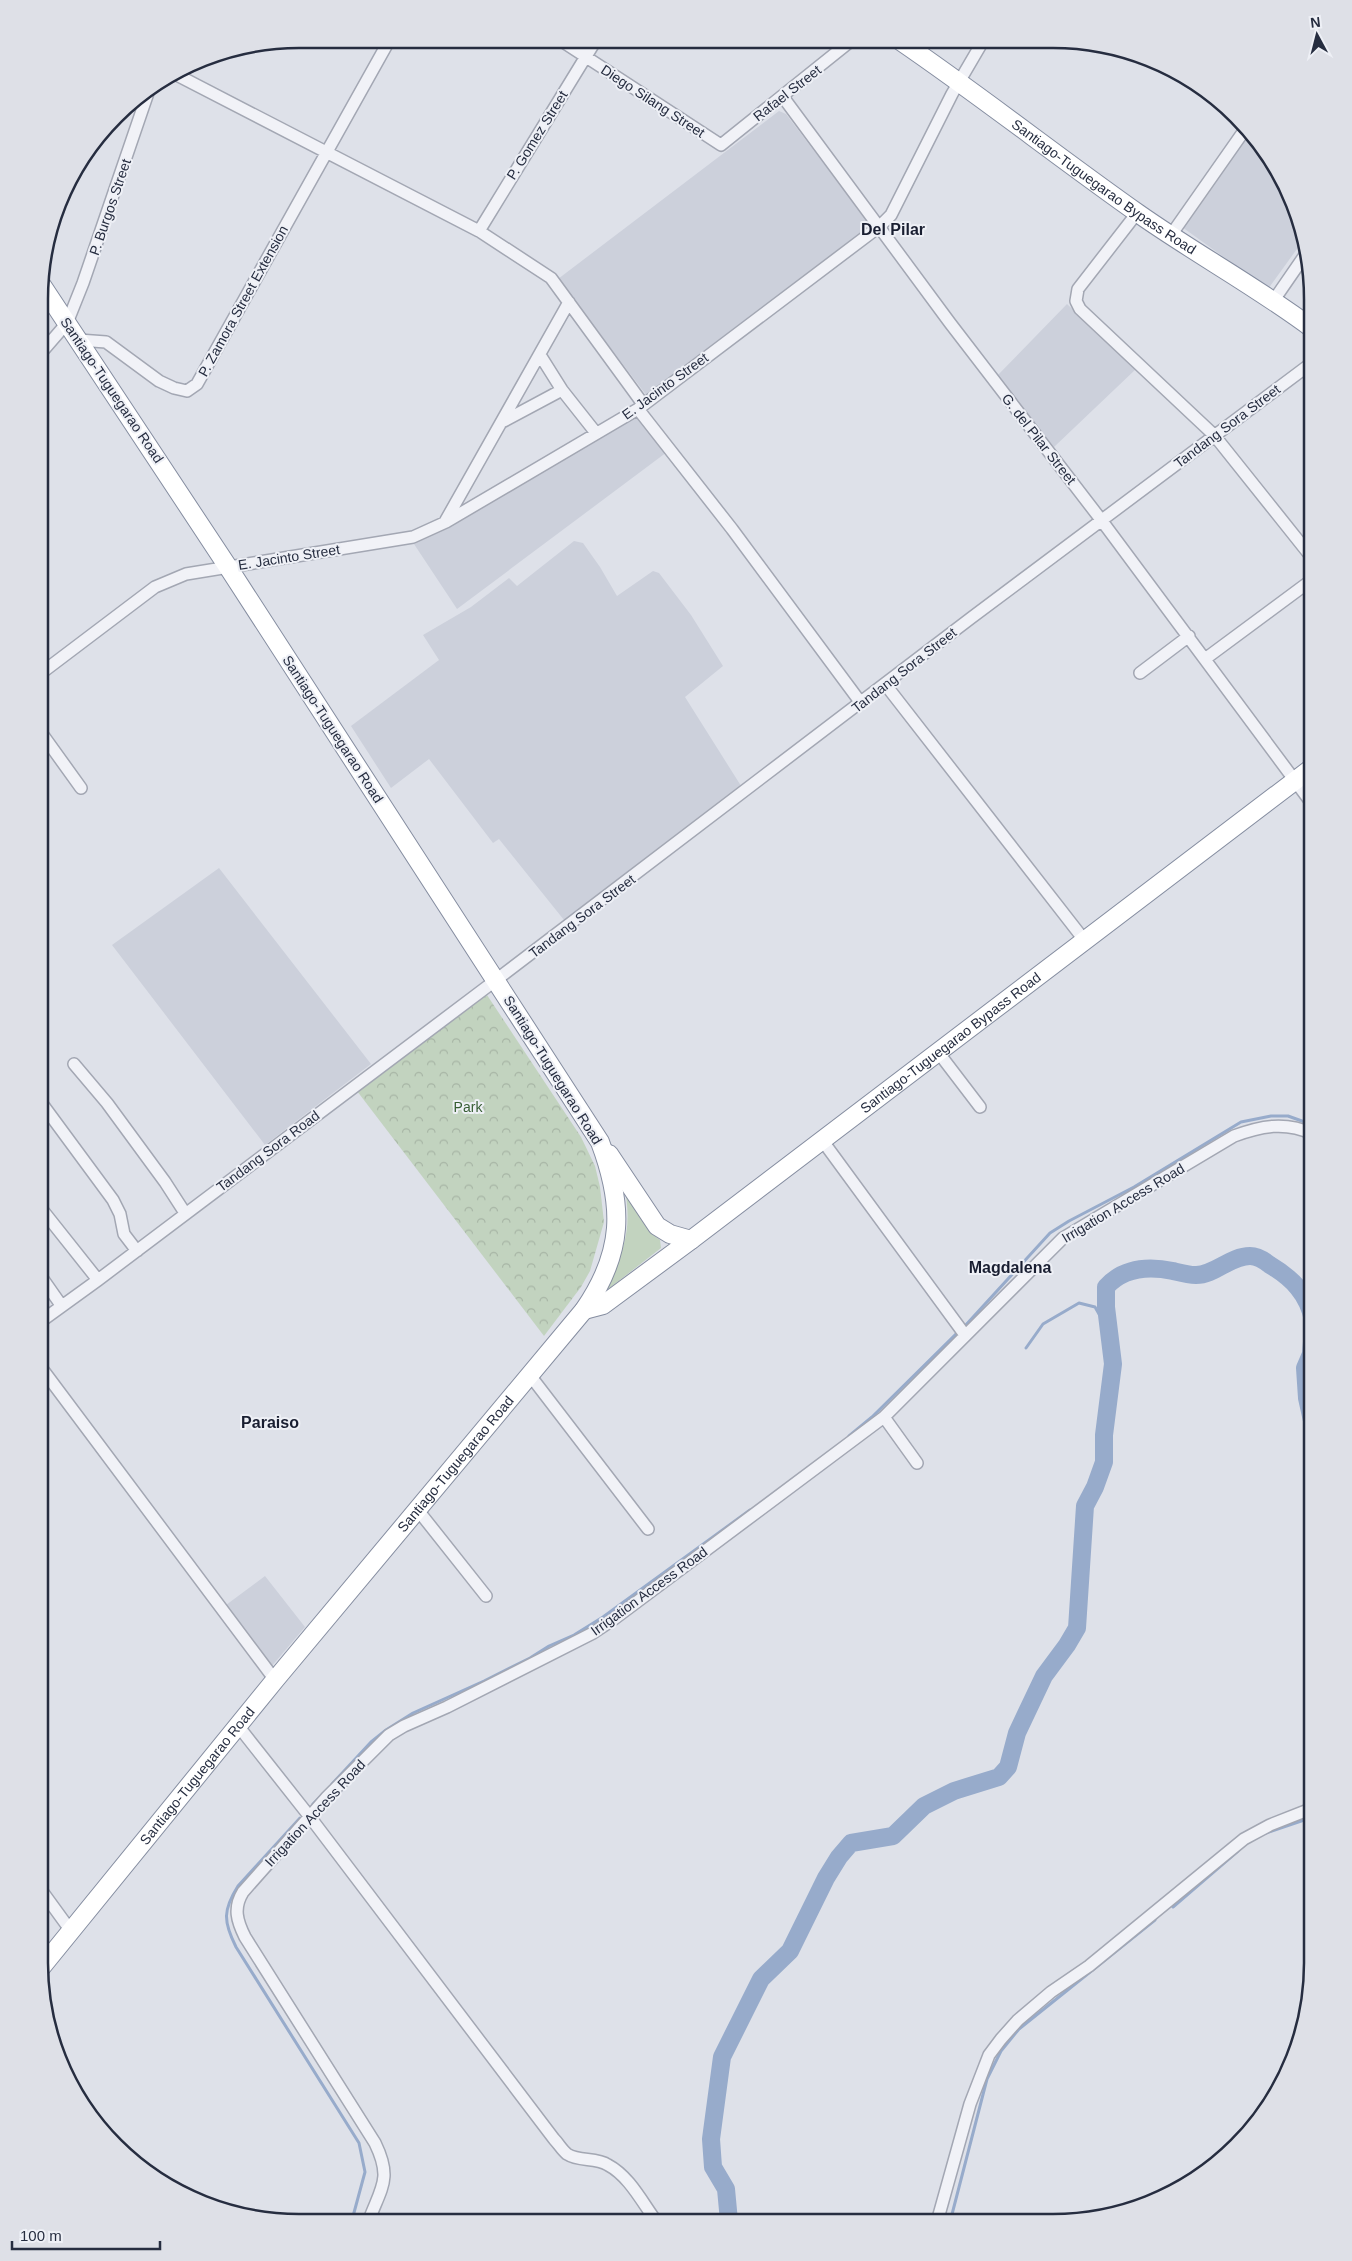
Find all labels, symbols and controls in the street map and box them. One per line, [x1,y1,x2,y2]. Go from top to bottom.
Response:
north arrow [1292,10,1342,60]
text: N [1309,14,1321,31]
street label: Diego Silang Street [598,61,708,141]
street label: Rafael Street [750,61,824,124]
street label: P. Gomez Street [503,88,571,182]
street label: Santiago-Tuguegarao Bypass Road [1009,116,1199,258]
street label: P. Burgos Street [86,157,134,257]
district label: Del Pilar [861,221,925,238]
street label: P. Zamora Street Extension [195,223,291,379]
street label: Santiago-Tuguegarao Road [57,314,167,466]
street label: E. Jacinto Street [619,349,711,423]
street label: Tandang Sora Street [1171,381,1283,471]
street label: G. del Pilar Street [999,391,1079,488]
street label: E. Jacinto Street [237,541,341,573]
street label: Tandang Sora Street [848,624,960,716]
street label: Santiago-Tuguegarao Road [279,652,387,806]
street label: Tandang Sora Street [526,871,638,961]
street label: Santiago-Tuguegarao Bypass Road [857,969,1044,1116]
street label: Santiago-Tuguegarao Road [501,993,605,1147]
park label: Park [454,1099,483,1115]
street label: Tandang Sora Road [213,1107,323,1195]
street label: Irrigation Access Road [1059,1160,1187,1246]
district label: Magdalena [969,1259,1051,1276]
street label: Santiago-Tuguegarao Road [394,1393,517,1535]
district label: Paraiso [241,1414,299,1431]
street label: Irrigation Access Road [588,1543,710,1639]
street label: Santiago-Tuguegarao Road [136,1704,258,1848]
street label: Irrigation Access Road [261,1756,369,1870]
scale bar [12,2218,160,2250]
text: 100 m [20,2227,62,2244]

